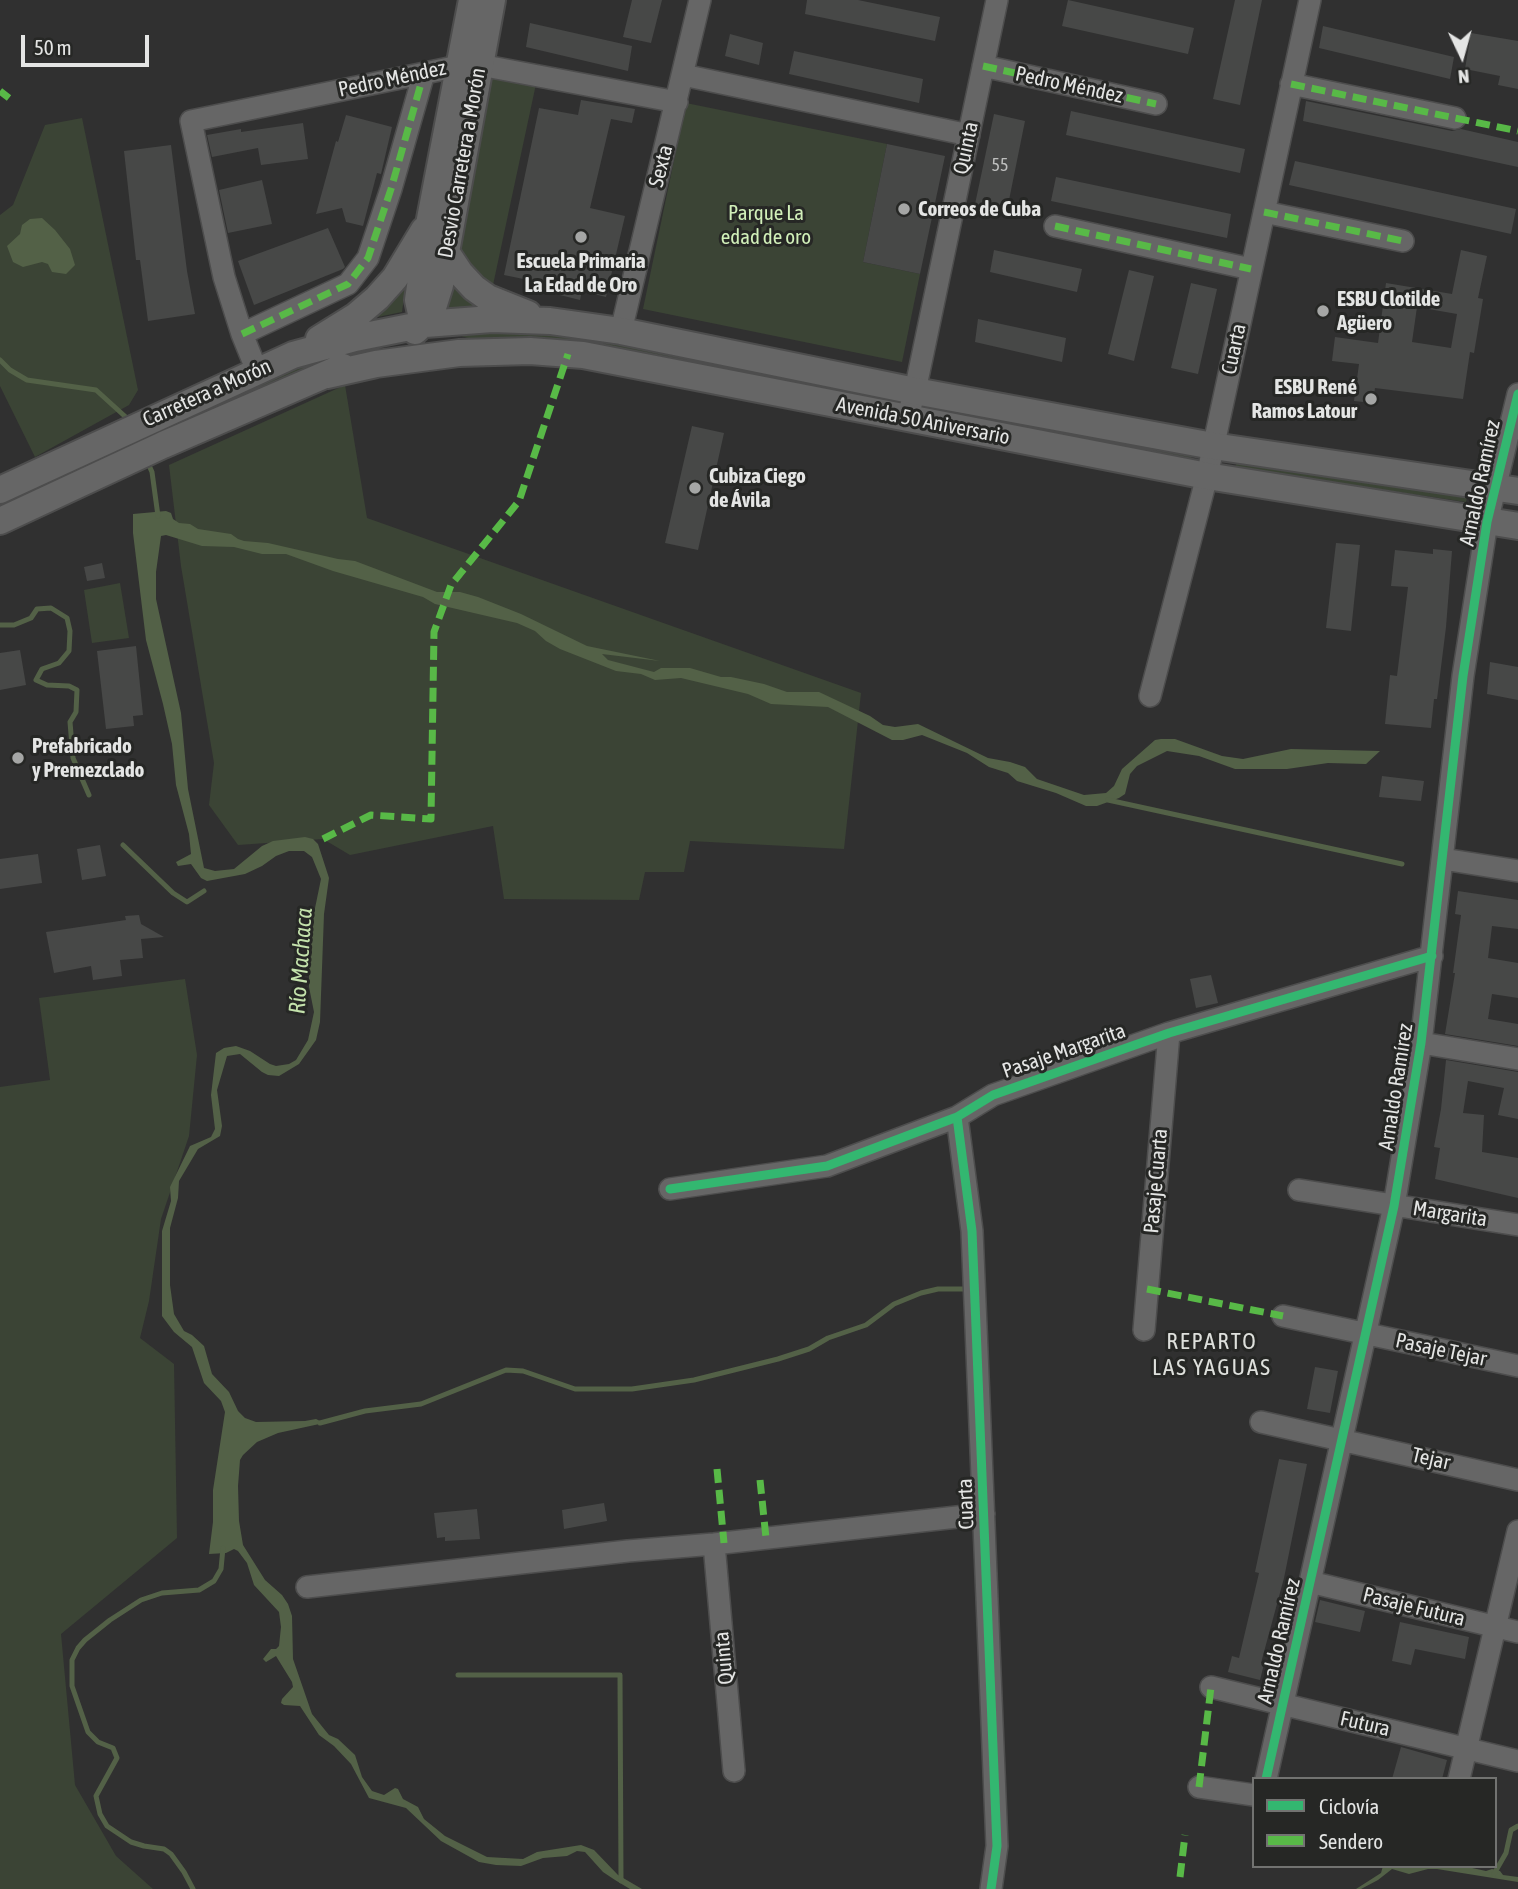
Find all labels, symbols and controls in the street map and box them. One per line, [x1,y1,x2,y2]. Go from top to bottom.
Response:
scale bar [24,21,152,65]
north arrow [1427,21,1497,91]
text: 50 m [34,35,72,59]
street label: Pedro Méndez [336,55,448,103]
street label: Pedro Méndez [1013,61,1125,109]
text: N [1457,65,1470,88]
street label: Desvio Carretera a Morón [433,66,491,260]
street label: Quinta [948,119,984,177]
street label: Sexta [644,142,678,190]
house number: 55 [992,154,1008,176]
place label: Correos de Cuba [918,196,1041,222]
park label: Parque La edad de oro [721,200,811,250]
marker: Correos de Cuba [896,201,912,217]
marker: Escuela Primaria La Edad de Oro [573,229,589,245]
place label: Escuela Primaria La Edad de Oro [516,248,646,298]
place label: ESBU Clotilde Agüero [1337,286,1440,336]
marker: ESBU Clotilde Agüero [1315,303,1331,319]
street label: Cuarta [1216,321,1252,377]
street label: Carretera a Morón [139,353,275,433]
place label: ESBU René Ramos Latour [1252,374,1357,424]
marker: ESBU René Ramos Latour [1363,391,1379,407]
street label: Avenida 50 Aniversario [834,392,1012,450]
street label: Arnaldo Ramírez [1454,418,1506,548]
place label: Cubiza Ciego de Ávila [709,463,806,513]
marker: Cubiza Ciego de Ávila [687,480,703,496]
place label: Prefabricado y Premezclado [32,733,144,783]
marker: Prefabricado y Premezclado [10,750,26,766]
water label: Río Machaca [284,907,318,1015]
street label: Pasaje Margarita [999,1018,1129,1084]
street label: Arnaldo Ramírez [1374,1022,1418,1152]
street label: Pasaje Cuarta [1139,1127,1173,1235]
street label: Margarita [1411,1196,1489,1232]
district label: REPARTO LAS YAGUAS [1153,1328,1271,1382]
street label: Pasaje Tejar [1393,1328,1489,1372]
street label: Tejar [1410,1442,1452,1476]
street label: Cuarta [953,1478,979,1530]
street label: Arnaldo Ramírez [1252,1576,1306,1706]
street label: Pasaje Futura [1360,1582,1468,1632]
street label: Quinta [709,1630,739,1686]
street label: Futura [1338,1706,1392,1742]
legend [1252,1777,1497,1868]
text: Ciclovía [1319,1794,1379,1818]
text: Sendero [1319,1829,1383,1853]

